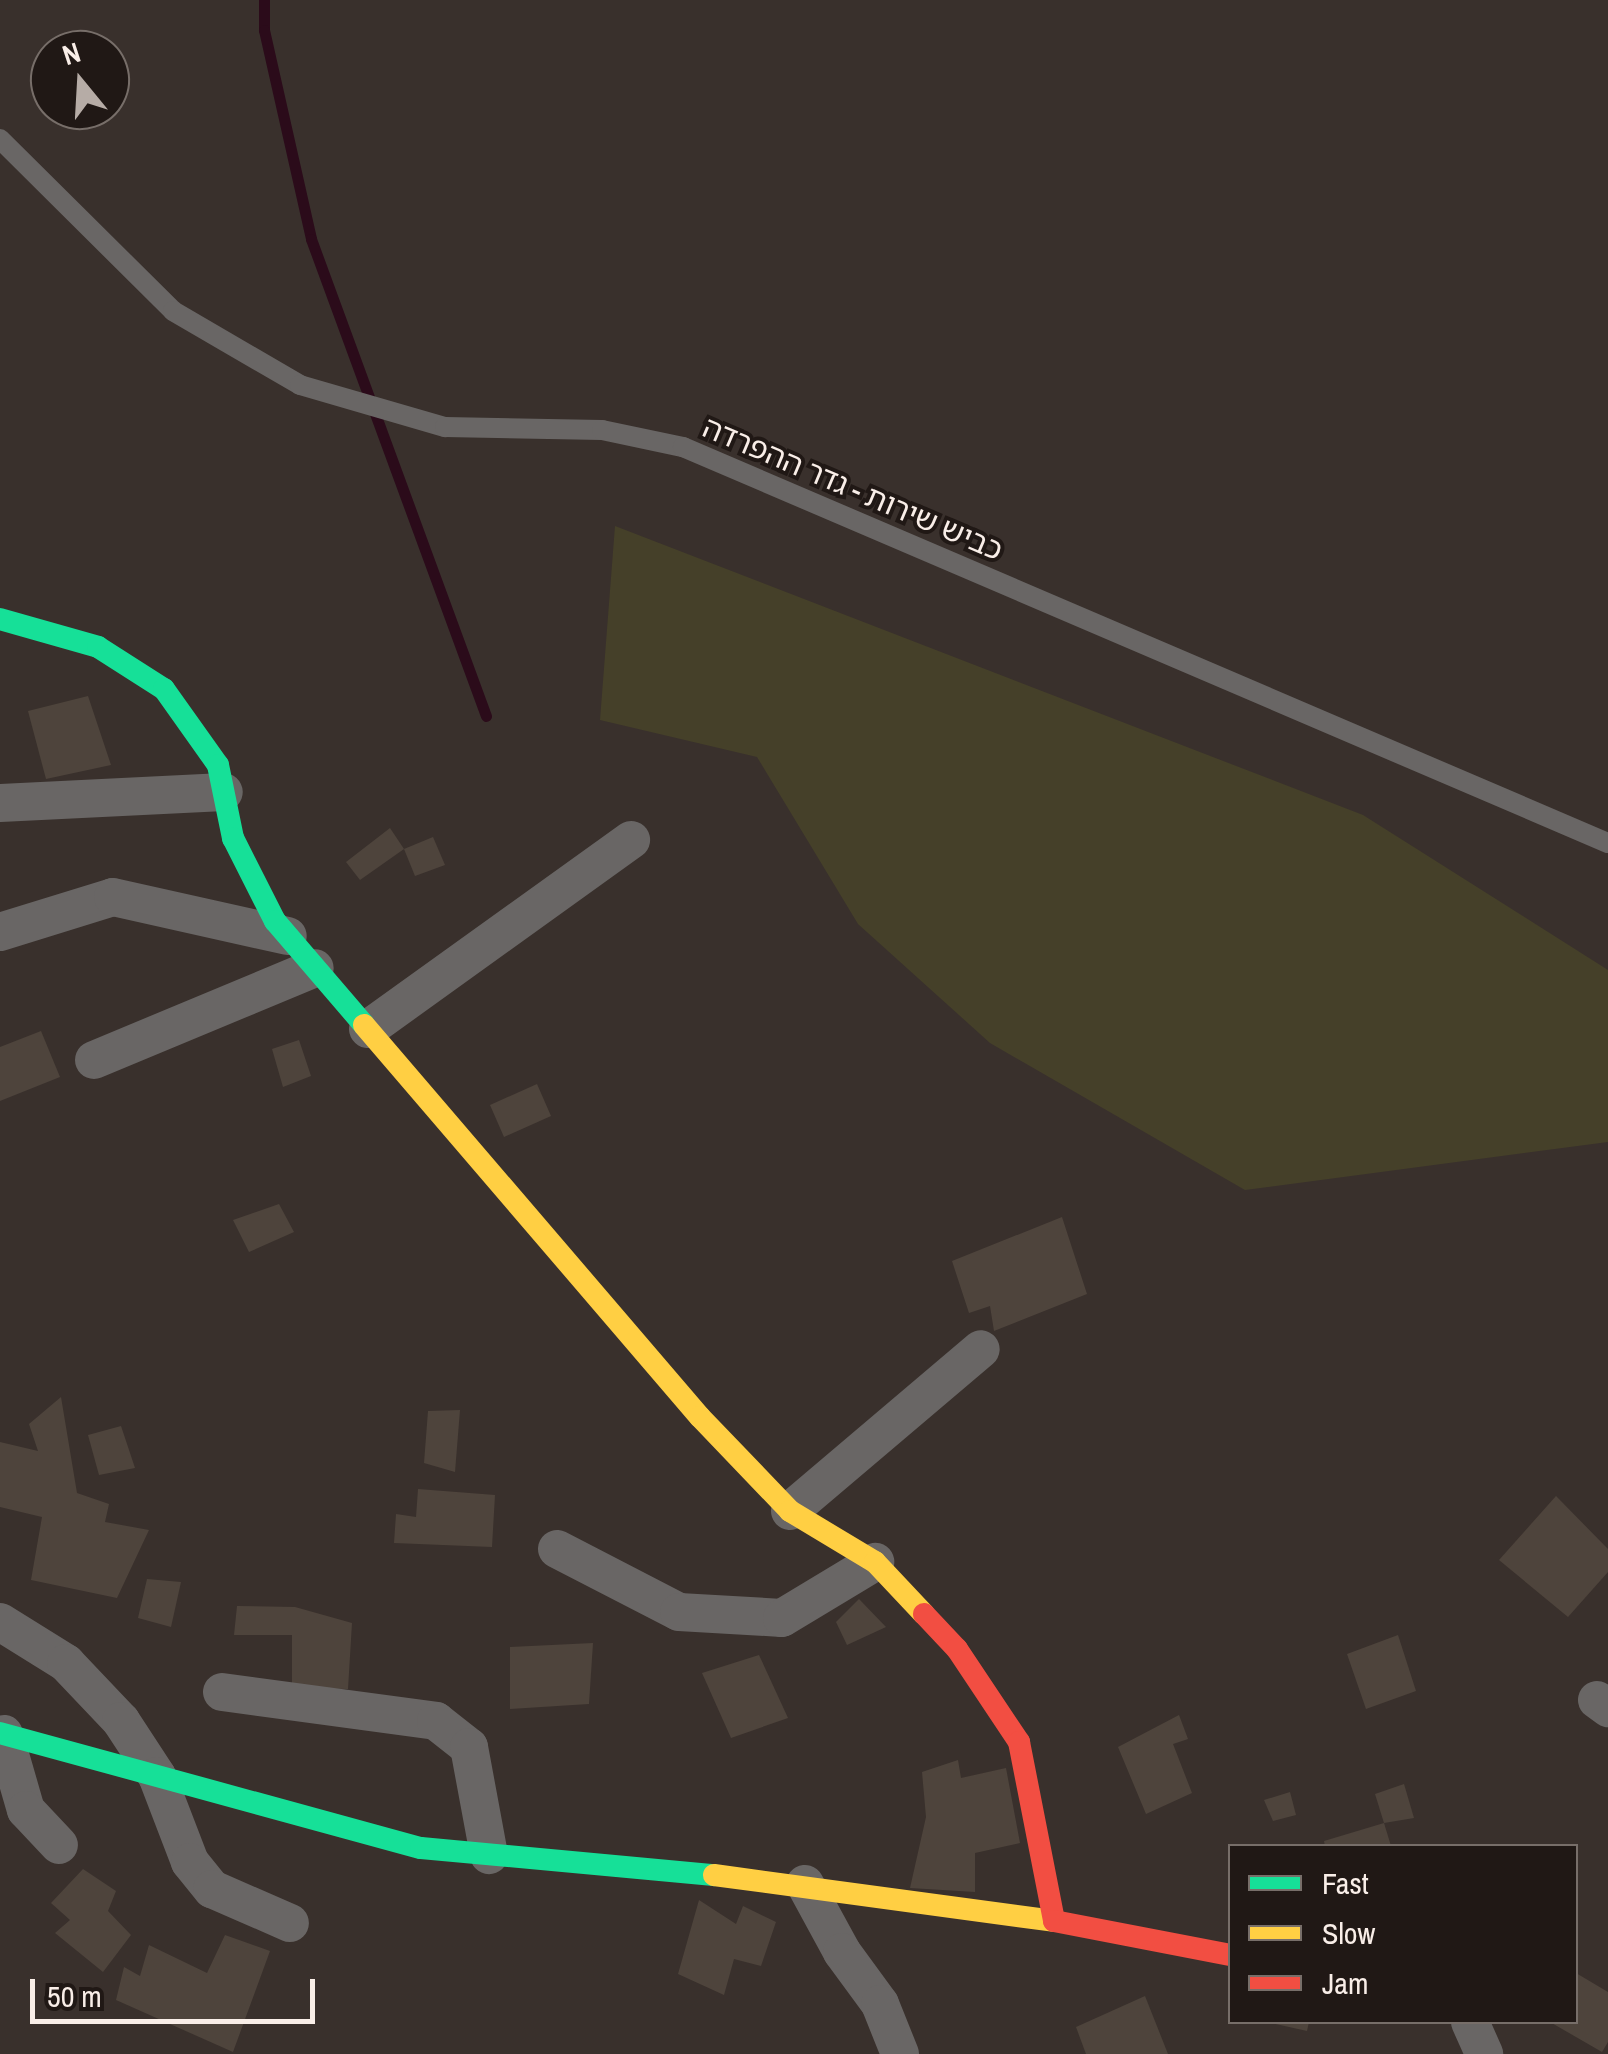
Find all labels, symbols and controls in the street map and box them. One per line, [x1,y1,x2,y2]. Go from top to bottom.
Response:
north arrow [30,30,130,130]
text: N [58,33,85,74]
street label: כביש שירות - גדר ההפרדה [698,408,1008,568]
legend [1228,1844,1578,2024]
text: Fast [1322,1863,1369,1903]
text: Slow [1322,1913,1375,1953]
scale bar [35,1959,320,2021]
text: Jam [1322,1963,1368,2003]
text: 50 m [47,1976,102,2016]

